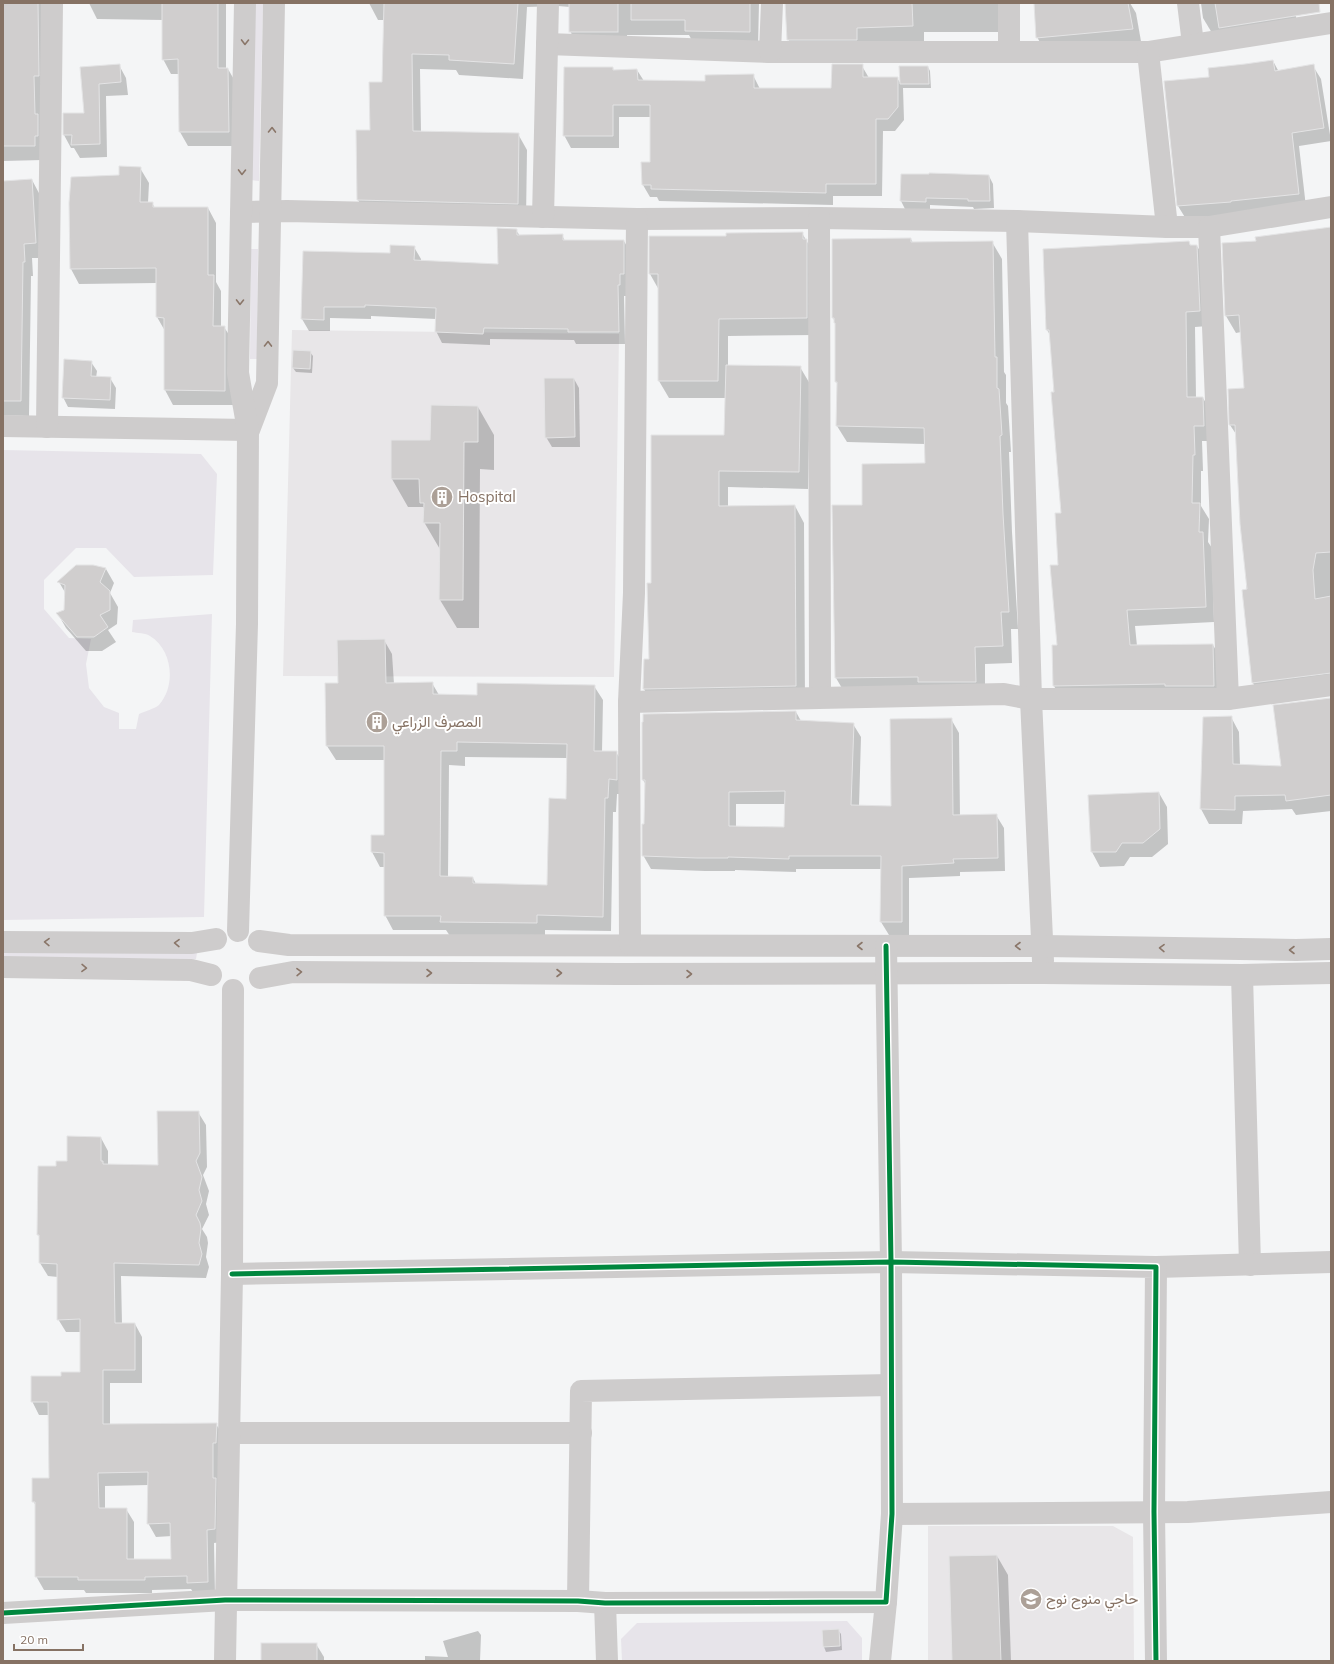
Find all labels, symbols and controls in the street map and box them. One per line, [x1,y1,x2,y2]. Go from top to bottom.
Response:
one-way arrow [241,39,249,45]
one-way arrow [268,127,276,133]
one-way arrow [238,169,246,175]
one-way arrow [235,299,244,305]
one-way arrow [264,341,272,347]
building icon: Hospital [429,484,455,510]
place label: Hospital [458,487,516,506]
building icon: المصرف الزراعي [364,709,390,735]
place label: المصرف الزراعي [392,712,482,735]
one-way arrow [44,938,50,946]
one-way arrow [174,939,180,947]
one-way arrow [857,942,863,950]
one-way arrow [1015,942,1021,950]
one-way arrow [1159,944,1165,952]
one-way arrow [1289,946,1295,954]
one-way arrow [81,964,87,972]
one-way arrow [296,968,302,976]
one-way arrow [426,969,432,977]
one-way arrow [556,969,562,977]
one-way arrow [686,970,692,978]
school or university icon: حاجي منوح نوح [1018,1586,1044,1612]
place label: حاجي منوح نوح [1046,1589,1138,1612]
scale bar [14,1626,83,1652]
text: 20 m [20,1632,48,1647]

